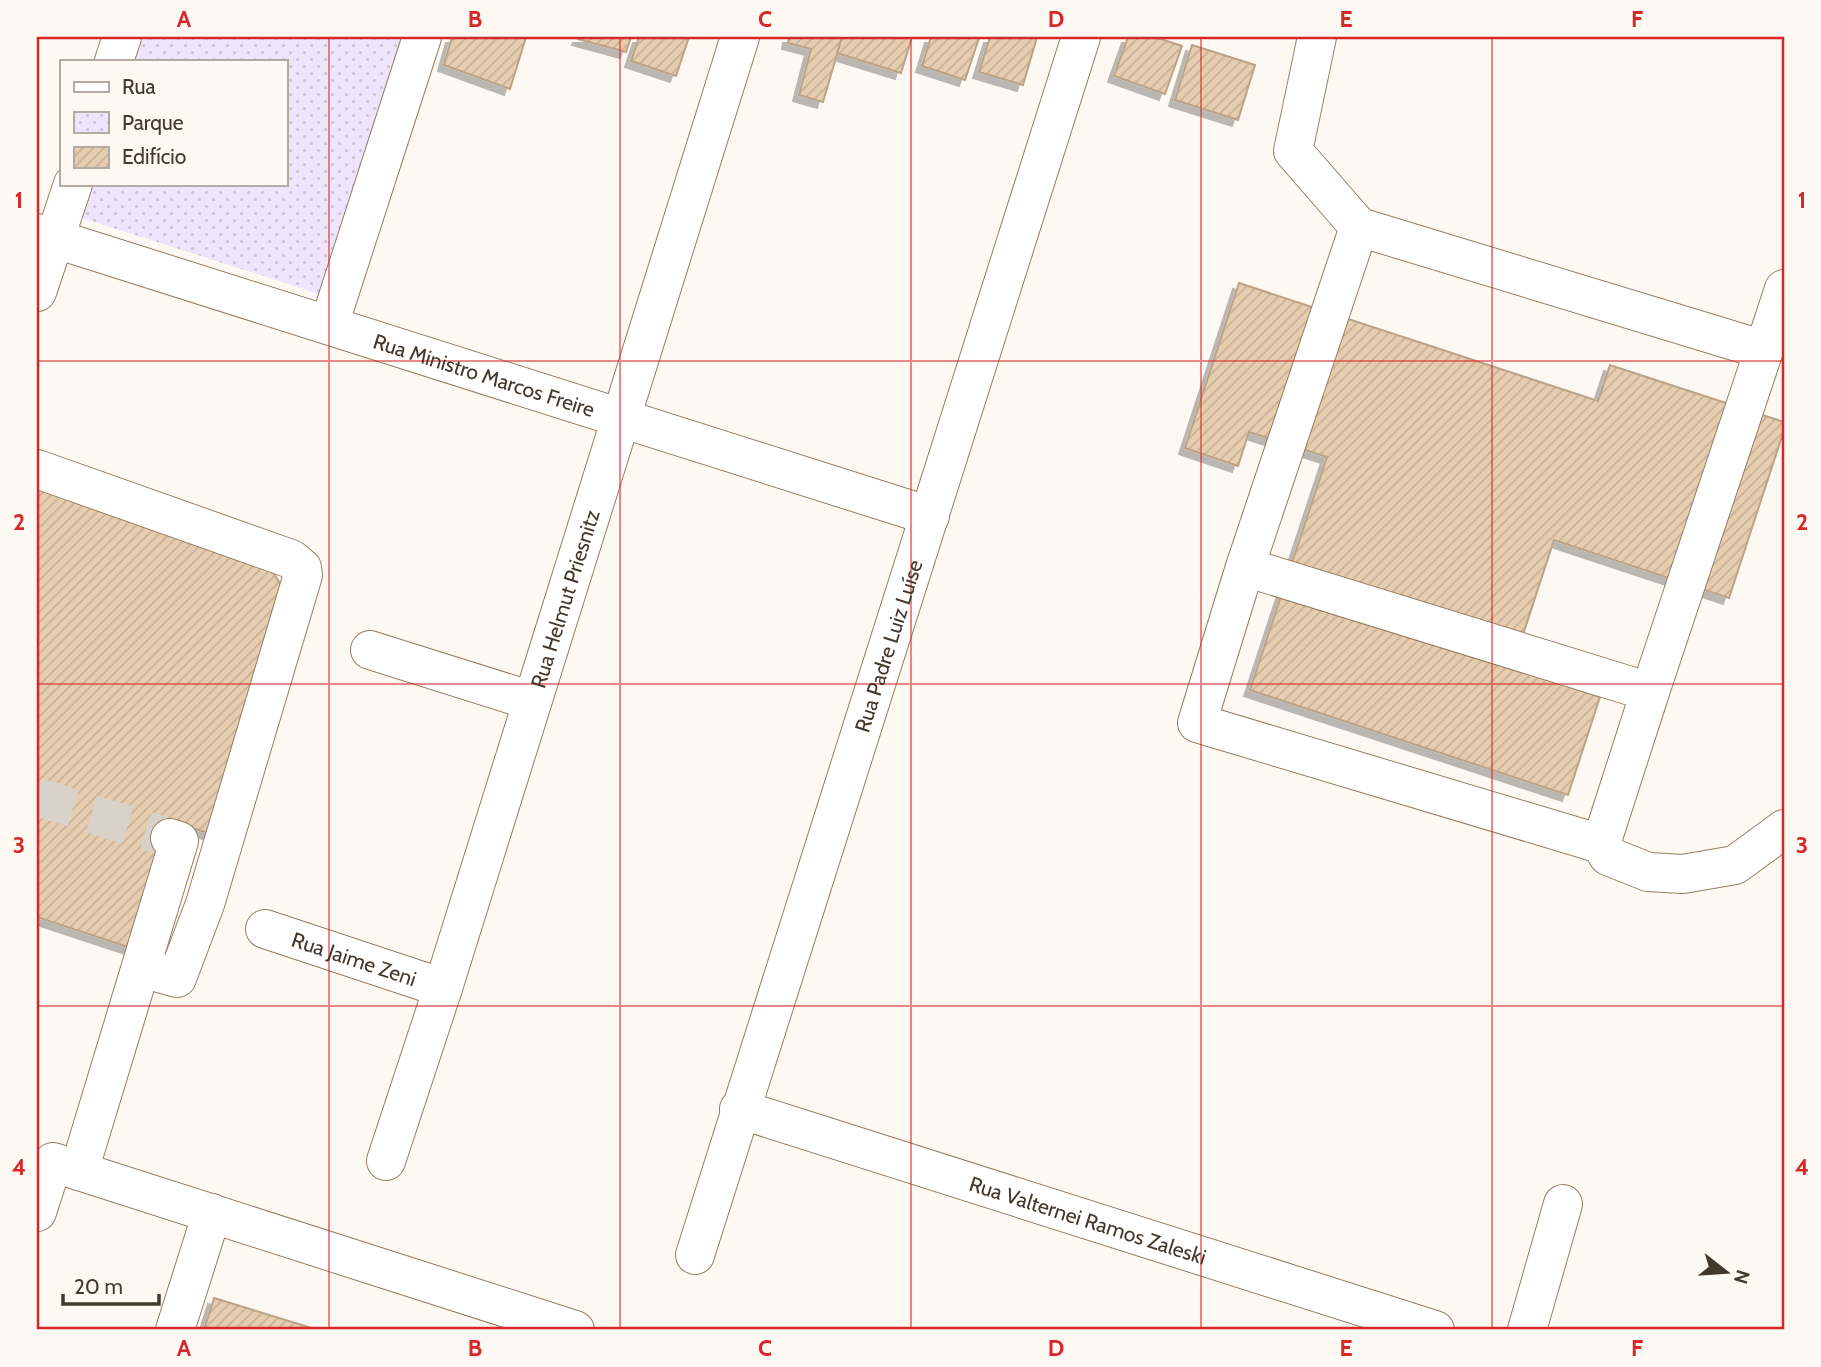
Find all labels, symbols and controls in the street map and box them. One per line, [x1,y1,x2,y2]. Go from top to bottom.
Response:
text: A [177,5,192,33]
text: B [468,5,482,33]
text: C [758,5,772,33]
text: D [1048,5,1064,33]
text: E [1339,5,1353,33]
text: F [1631,5,1643,33]
legend [60,60,287,186]
text: Rua [122,74,156,99]
text: Parque [122,110,184,135]
text: Edifício [122,144,186,169]
text: 1 [15,186,23,214]
text: 1 [1798,186,1806,214]
street label: Rua Ministro Marcos Freire [370,328,598,422]
street label: Rua Helmut Priesnitz [525,506,604,691]
text: 2 [13,508,25,536]
text: 2 [1796,508,1808,536]
street label: Rua Padre Luiz Luíse [849,556,927,735]
text: 3 [13,831,25,859]
text: 3 [1796,831,1808,859]
street label: Rua Jaime Zeni [289,926,420,991]
text: 4 [12,1153,26,1181]
text: 4 [1795,1153,1809,1181]
street label: Rua Valternei Ramos Zaleski [966,1170,1209,1269]
north arrow [1692,1238,1762,1308]
scale bar [63,1262,159,1306]
text: N [1729,1267,1755,1287]
text: 20 m [74,1274,123,1299]
text: A [177,1334,192,1362]
text: B [468,1334,482,1362]
text: C [758,1334,772,1362]
text: D [1048,1334,1064,1362]
text: E [1339,1334,1353,1362]
text: F [1631,1334,1643,1362]

